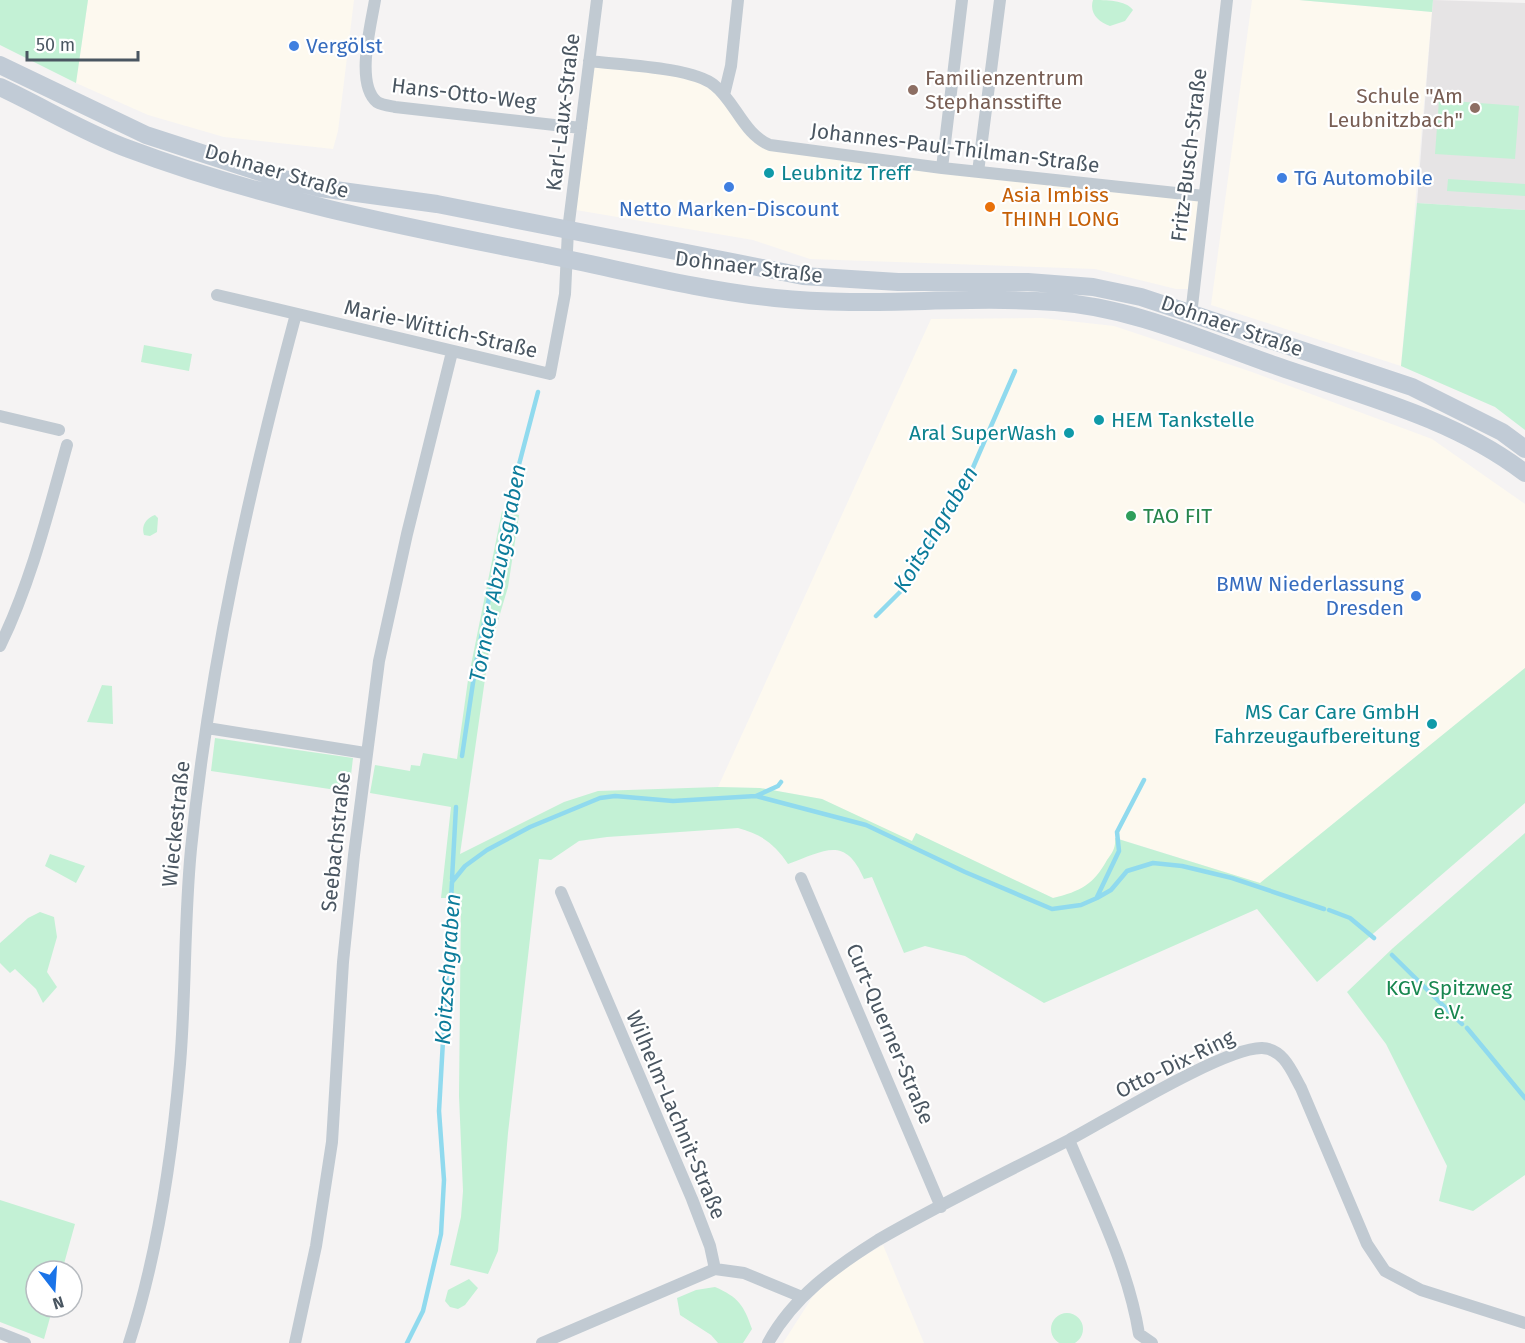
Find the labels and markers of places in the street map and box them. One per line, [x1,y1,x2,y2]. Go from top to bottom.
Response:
place label: Vergölst [306,33,383,59]
marker: Vergölst [287,39,301,53]
place label: Familienzentrum Stephansstifte [925,65,1084,115]
marker: Familienzentrum Stephansstifte [906,83,920,97]
place label: Schule "Am Leubnitzbach" [1328,83,1463,133]
marker: Schule "Am Leubnitzbach" [1468,101,1482,115]
place label: Leubnitz Treff [781,160,913,186]
place label: TG Automobile [1294,165,1433,191]
marker: Leubnitz Treff [762,166,776,180]
marker: TG Automobile [1275,171,1289,185]
marker: Netto Marken-Discount [722,180,736,194]
place label: Asia Imbiss THINH LONG [1002,182,1119,232]
place label: Netto Marken-Discount [619,196,840,222]
marker: Asia Imbiss THINH LONG [983,200,997,214]
place label: HEM Tankstelle [1111,407,1255,433]
marker: HEM Tankstelle [1092,413,1106,427]
place label: Aral SuperWash [909,420,1057,446]
marker: Aral SuperWash [1062,426,1076,440]
place label: TAO FIT [1143,503,1212,529]
marker: TAO FIT [1124,509,1138,523]
place label: BMW Niederlassung Dresden [1216,571,1404,621]
marker: BMW Niederlassung Dresden [1409,589,1423,603]
place label: MS Car Care GmbH Fahrzeugaufbereitung [1214,699,1420,749]
marker: MS Car Care GmbH Fahrzeugaufbereitung [1425,717,1439,731]

